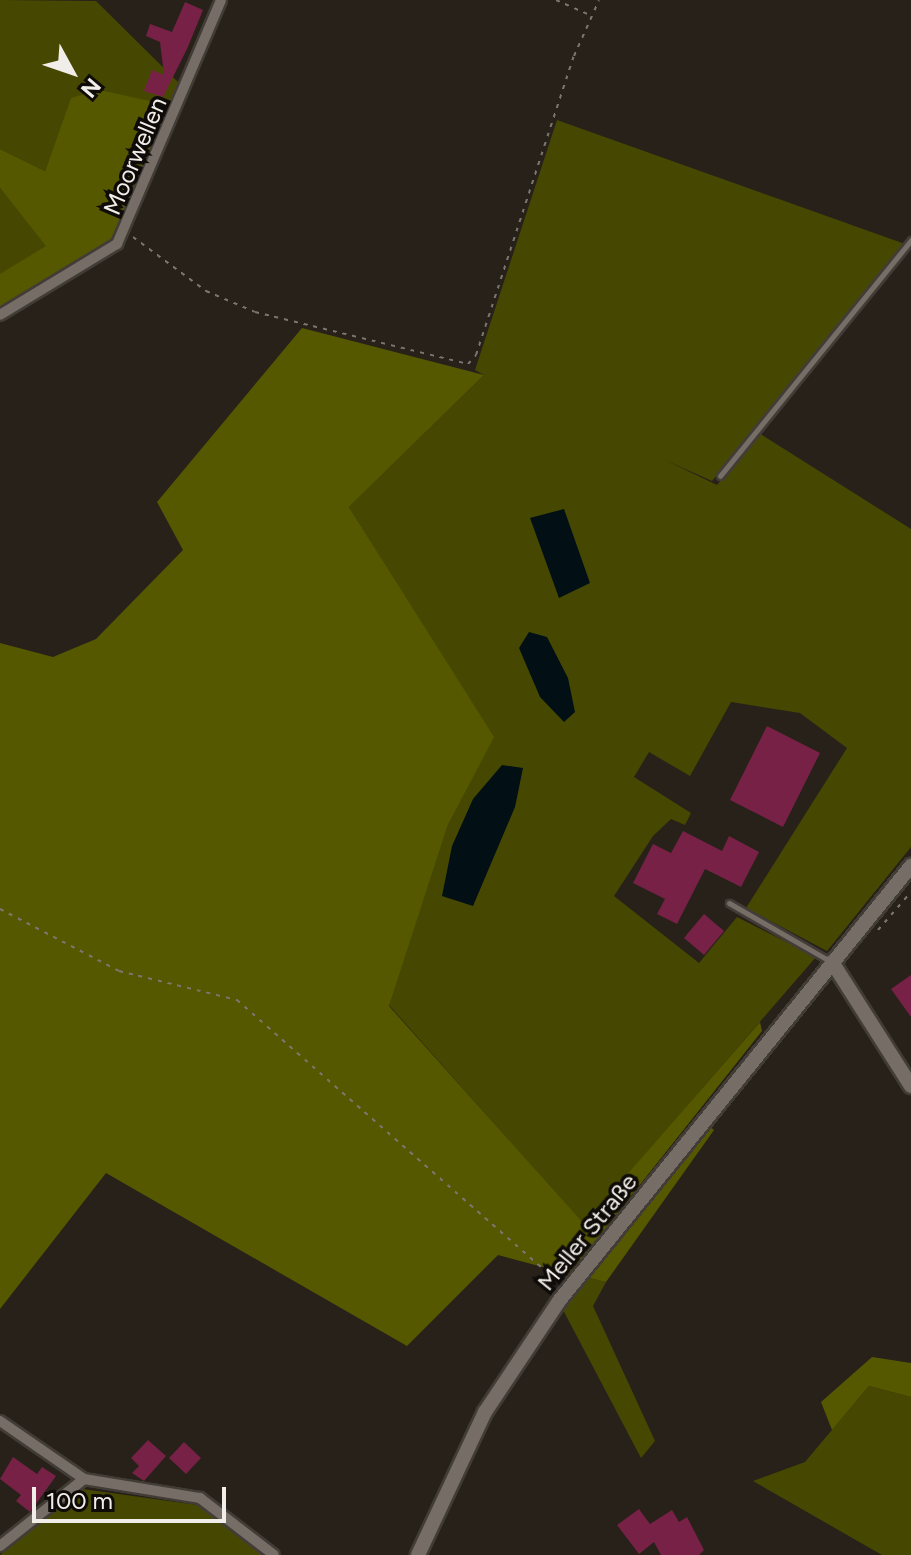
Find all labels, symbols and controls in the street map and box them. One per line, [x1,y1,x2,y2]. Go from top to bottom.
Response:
north arrow [32,32,112,112]
text: N [75,73,107,103]
street label: Moorwellen [97,93,173,219]
street label: Meller Straße [531,1168,643,1296]
scale bar [36,1471,230,1521]
text: 100 m [46,1486,113,1515]

